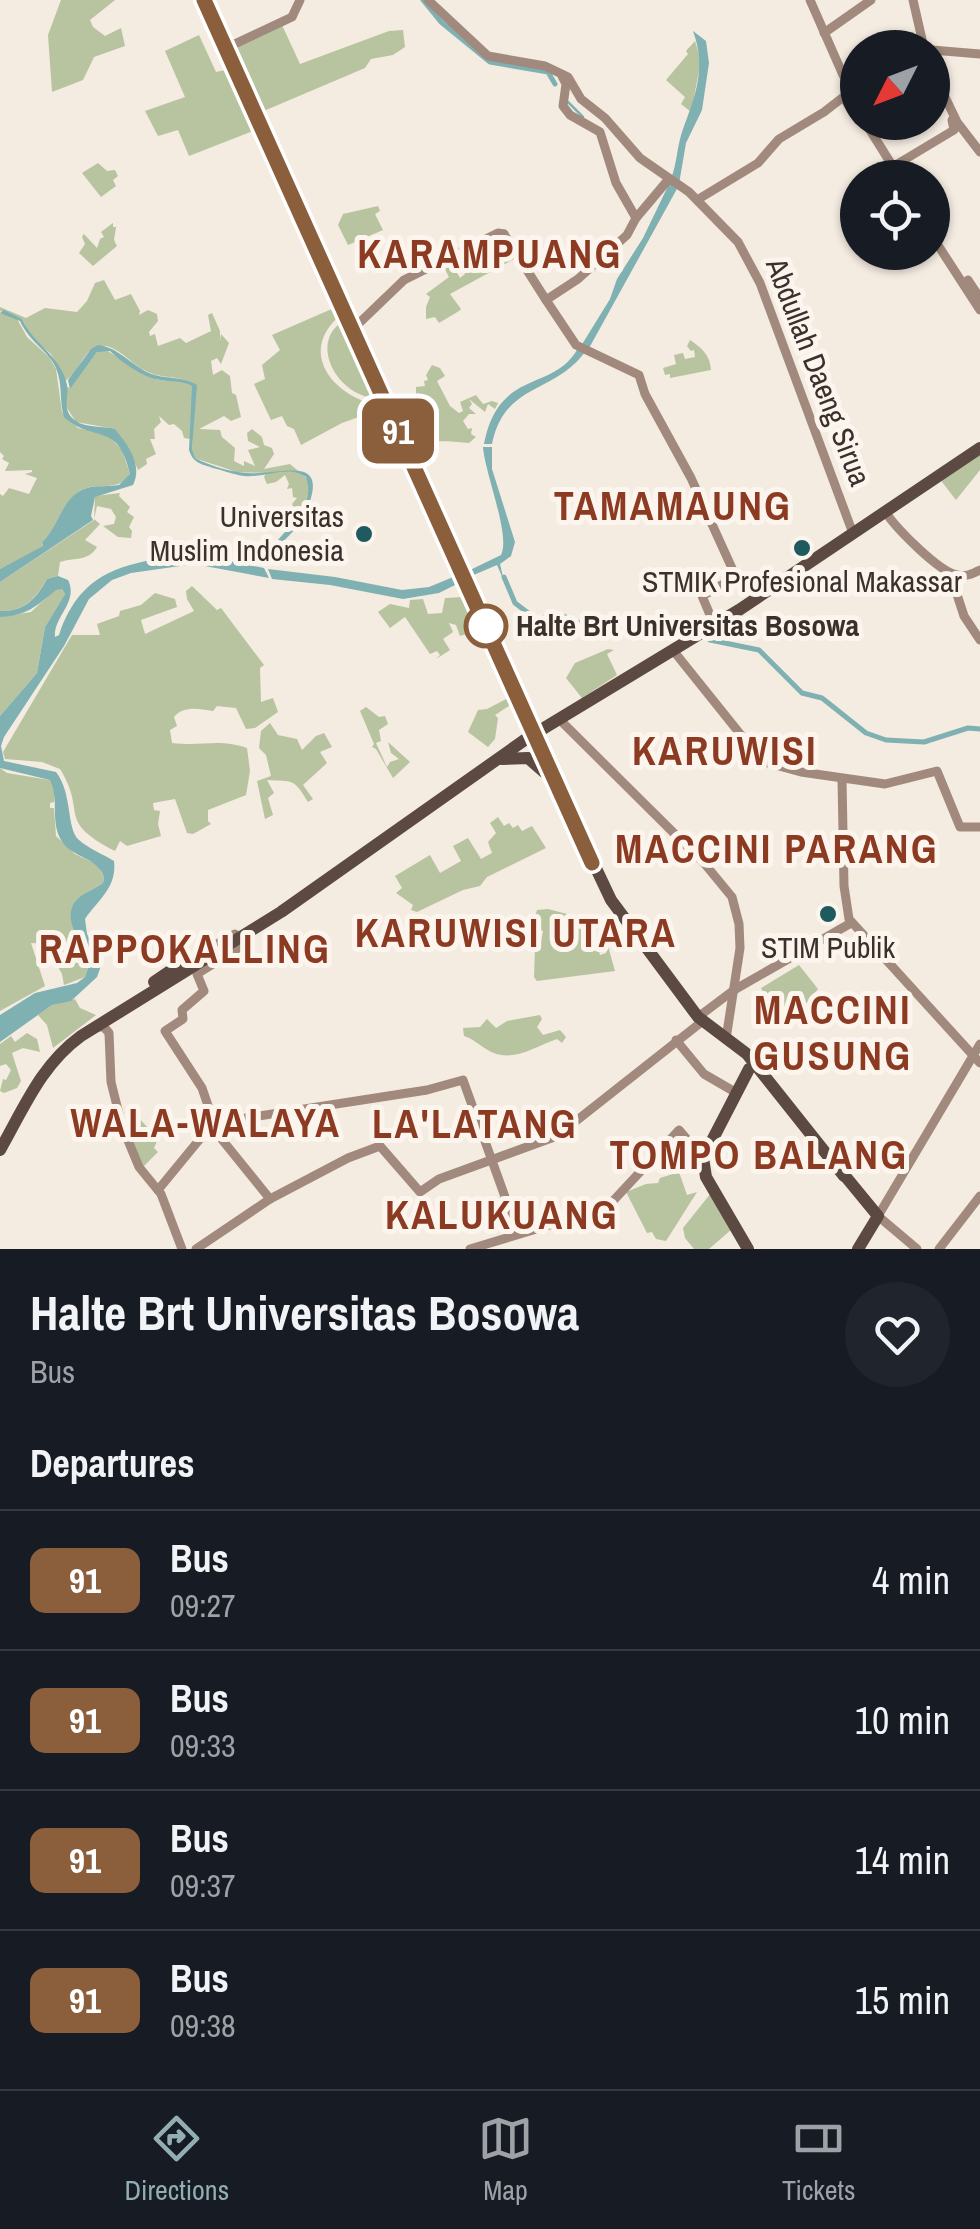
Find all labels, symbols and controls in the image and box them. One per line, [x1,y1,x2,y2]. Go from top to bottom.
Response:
north arrow [840,30,950,140]
map controls [840,30,950,270]
button: locate [840,160,950,270]
district label: KARAMPUANG [357,227,623,280]
street label: Abdullah Daeng Sirua [757,251,881,491]
line badge: 91 [353,398,443,464]
text: 91 [382,408,414,455]
district label: TAMAMAUNG [554,479,792,532]
place label: Universitas Muslim Indonesia [150,496,344,570]
marker: Universitas Muslim Indonesia [353,523,375,545]
marker: STMIK Profesional Makassar [791,537,813,559]
place label: STMIK Profesional Makassar [642,561,963,601]
marker: Halte Brt Universitas Bosowa [465,605,507,647]
place label: Halte Brt Universitas Bosowa [516,605,859,645]
district label: KARUWISI [632,724,818,777]
district label: MACCINI PARANG [615,822,939,875]
marker: STIM Publik [817,903,839,925]
district label: KARUWISI UTARA [355,906,677,959]
district label: RAPPOKALLING [39,922,331,975]
place label: STIM Publik [761,927,896,967]
district label: MACCINI GUSUNG [754,983,912,1082]
district label: WALA-WALAYA [70,1096,342,1149]
district label: LA'LATANG [372,1097,578,1150]
district label: TOMPO BALANG [609,1128,909,1181]
district label: KALUKUANG [385,1188,619,1241]
text: Halte Brt Universitas Bosowa [30,1280,579,1345]
button: heart [845,1282,950,1387]
text: Bus [30,1350,75,1393]
text: Departures [30,1438,195,1489]
text: Bus [170,1533,229,1584]
text: 4 min [872,1555,950,1606]
text: 91 [69,1557,101,1604]
text: 09:27 [170,1584,236,1627]
text: Bus [170,1673,229,1724]
text: 10 min [855,1695,950,1746]
text: 91 [69,1697,101,1744]
text: 09:33 [170,1724,236,1767]
text: Bus [170,1813,229,1864]
text: 14 min [855,1835,950,1886]
text: 91 [69,1837,101,1884]
text: 09:37 [170,1864,236,1907]
text: Bus [170,1953,229,2004]
text: 15 min [855,1975,950,2026]
text: 91 [69,1977,101,2024]
text: 09:38 [170,2004,236,2047]
tab: Directions [124,2111,229,2209]
tab: Map [478,2111,533,2209]
tab: Tickets [782,2111,856,2209]

